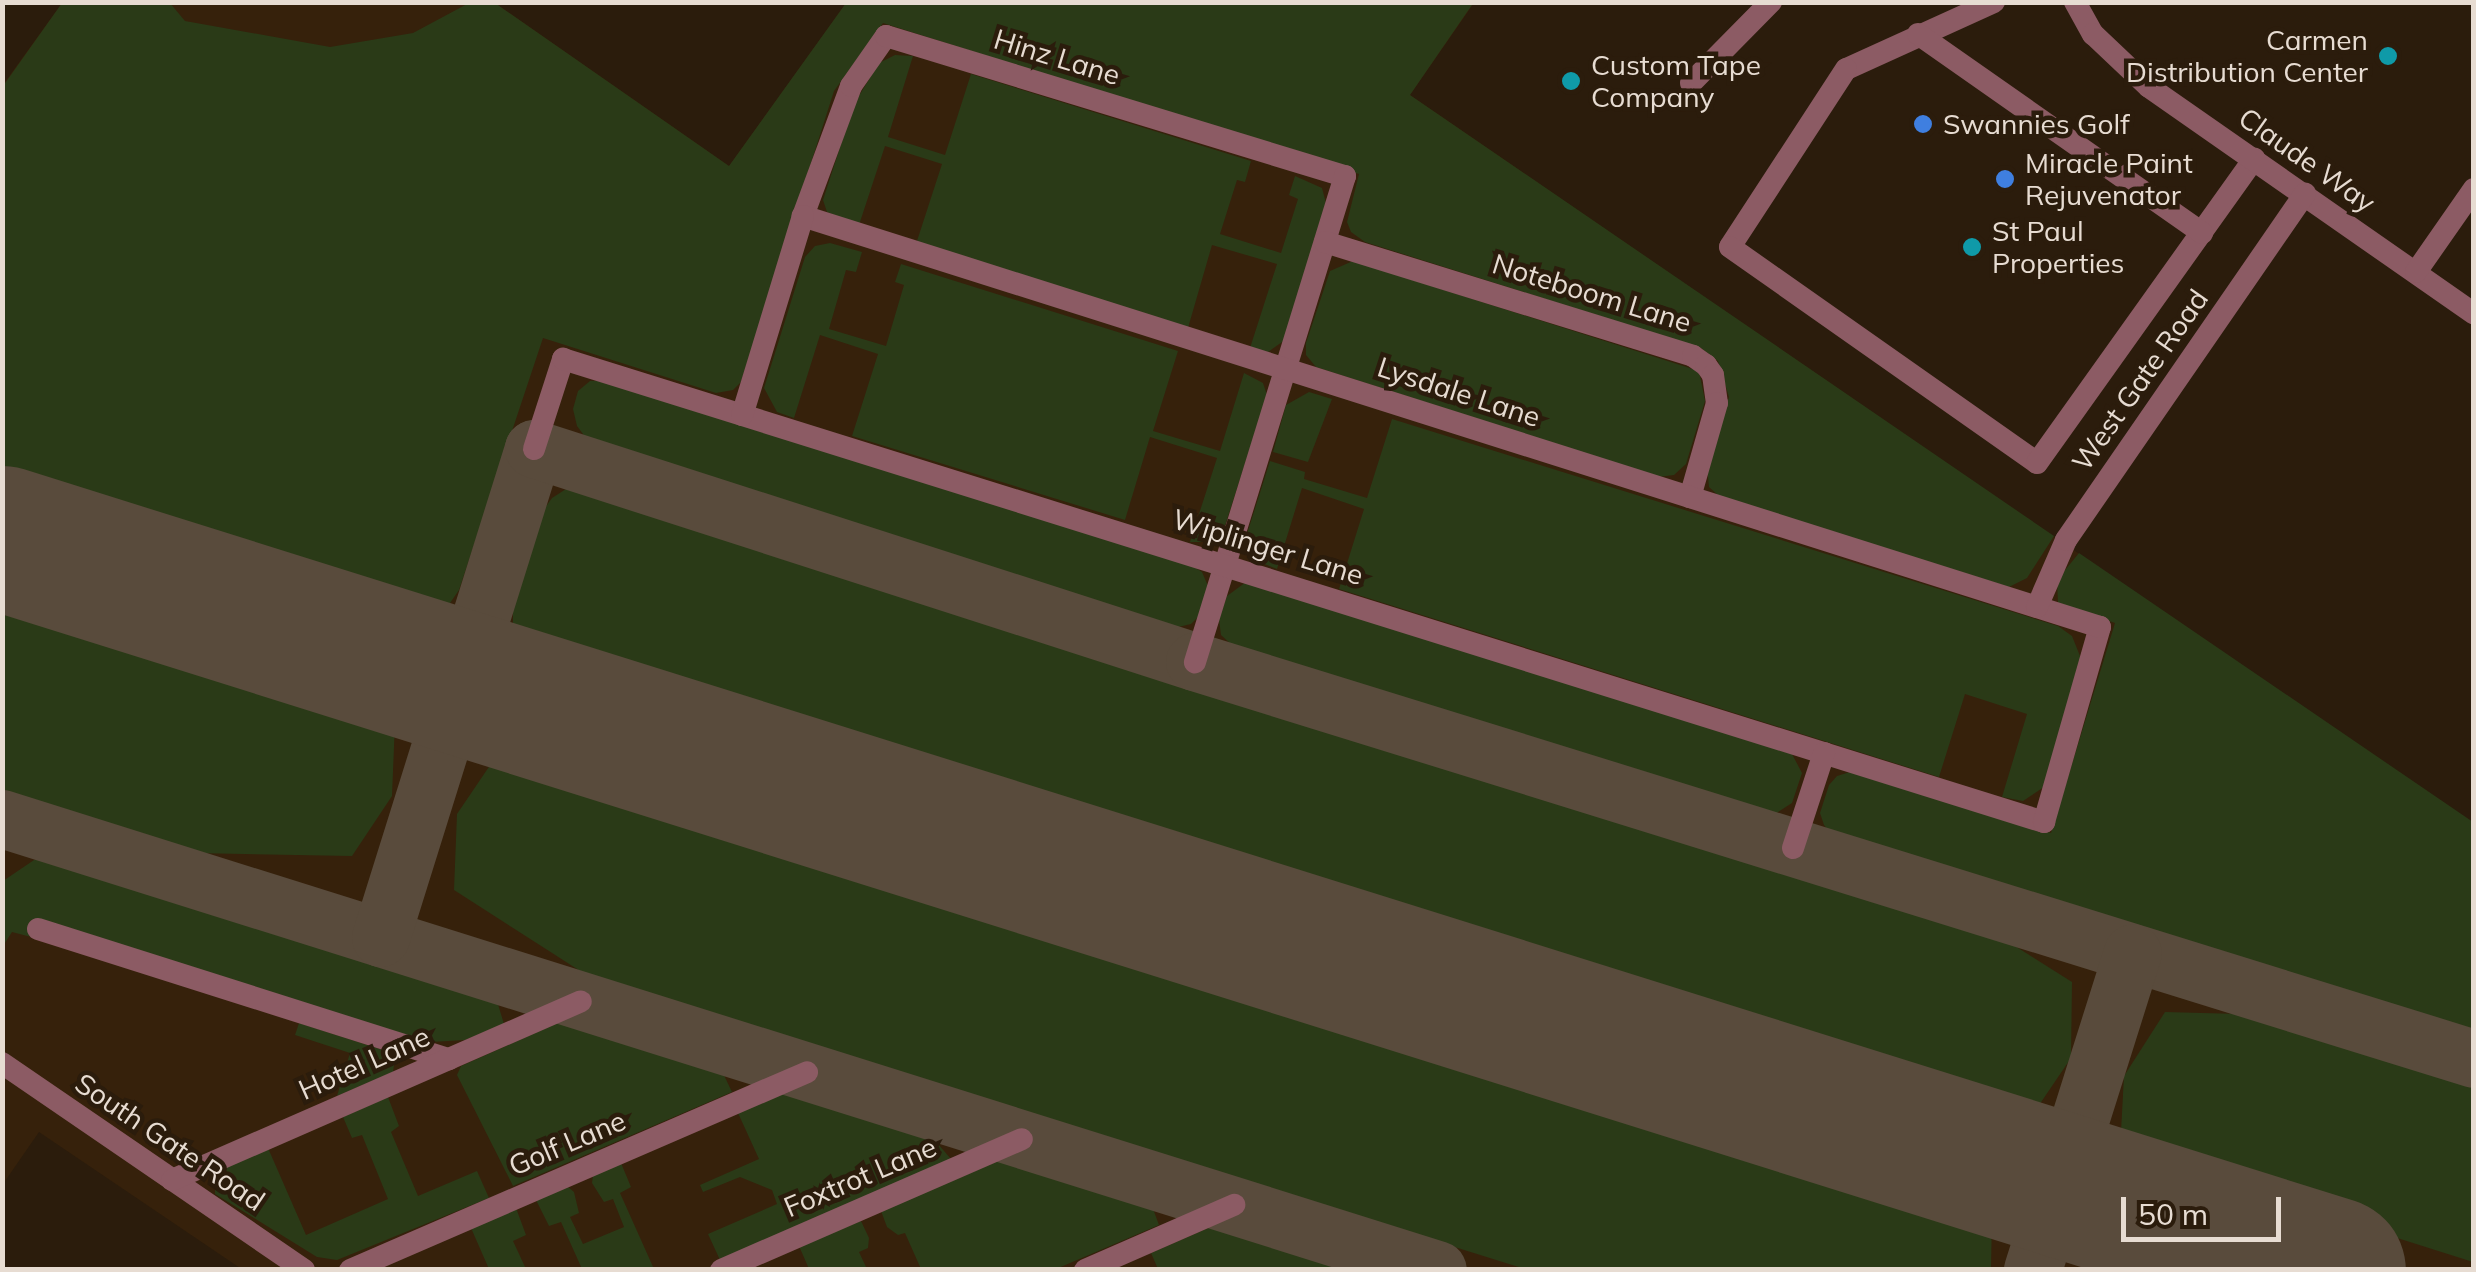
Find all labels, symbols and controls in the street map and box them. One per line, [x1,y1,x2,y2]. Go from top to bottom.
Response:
street label: Hinz Lane [990,22,1124,92]
place label: Carmen Distribution Center [2126,23,2368,89]
marker: Carmen Distribution Center [2377,45,2399,67]
place label: Custom Tape Company [1591,48,1761,114]
marker: Custom Tape Company [1560,70,1582,92]
street label: Claude Way [2232,101,2382,219]
place label: Swannies Golf [1943,107,2130,141]
marker: Swannies Golf [1912,113,1934,135]
place label: Miracle Paint Rejuvenator [2025,146,2193,212]
marker: Miracle Paint Rejuvenator [1994,168,2016,190]
place label: St Paul Properties [1992,214,2124,280]
marker: St Paul Properties [1961,236,1983,258]
street label: Noteboom Lane [1489,247,1695,339]
street label: West Gate Road [2065,283,2215,477]
street label: Lysdale Lane [1373,350,1545,434]
street label: Wiplinger Lane [1169,502,1367,592]
street label: Hotel Lane [293,1019,435,1107]
street label: South Gate Road [69,1066,271,1218]
street label: Golf Lane [504,1103,630,1183]
street label: Foxtrot Lane [779,1130,941,1224]
scale bar [2126,1177,2286,1239]
text: 50 m [2138,1195,2208,1233]

